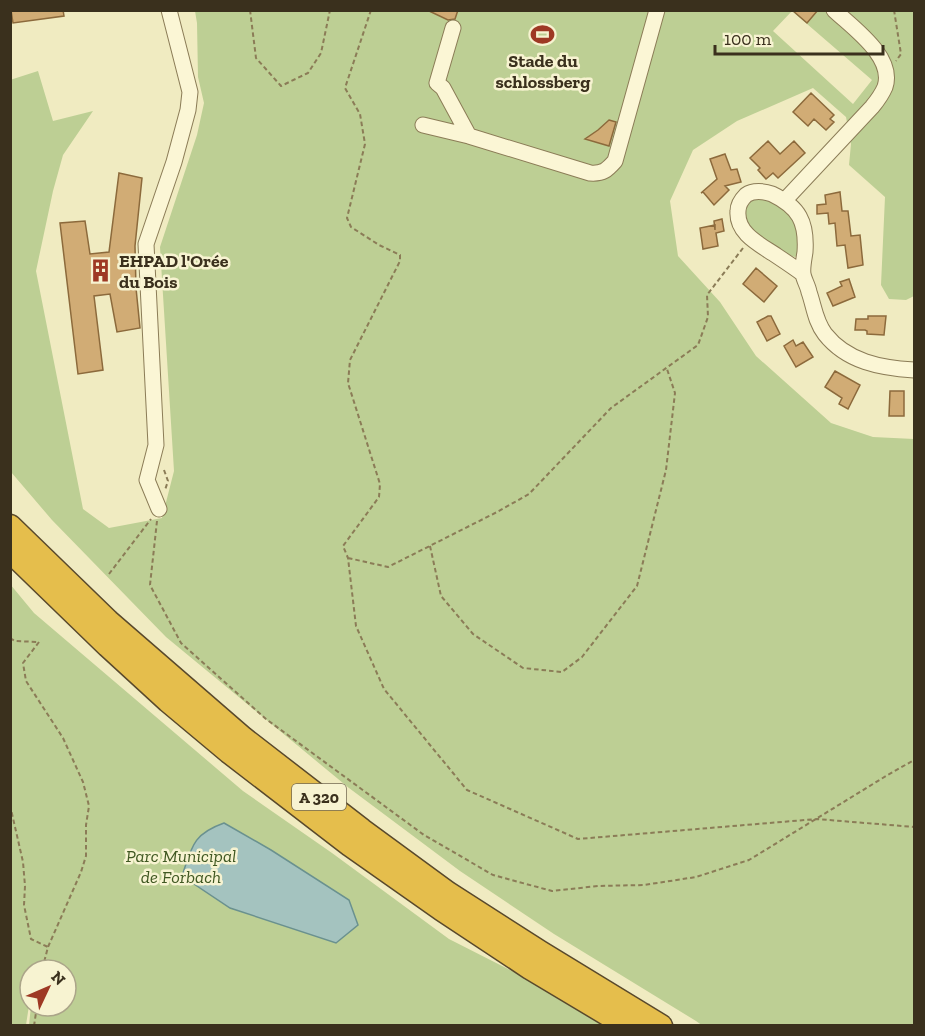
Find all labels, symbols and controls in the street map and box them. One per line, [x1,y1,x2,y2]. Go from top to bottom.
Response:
scale bar [715,18,883,56]
sports icon: Stade du schlossberg [530,22,556,48]
text: 100 m [724,28,772,50]
place label: Stade du schlossberg [495,50,591,93]
place label: EHPAD l'Orée du Bois [119,250,229,293]
building icon: EHPAD l'Orée du Bois [88,258,114,284]
road number: A 320 [292,784,346,810]
park label: Parc Municipal de Forbach [126,845,236,888]
north arrow [18,958,78,1018]
text: N [47,967,69,989]

